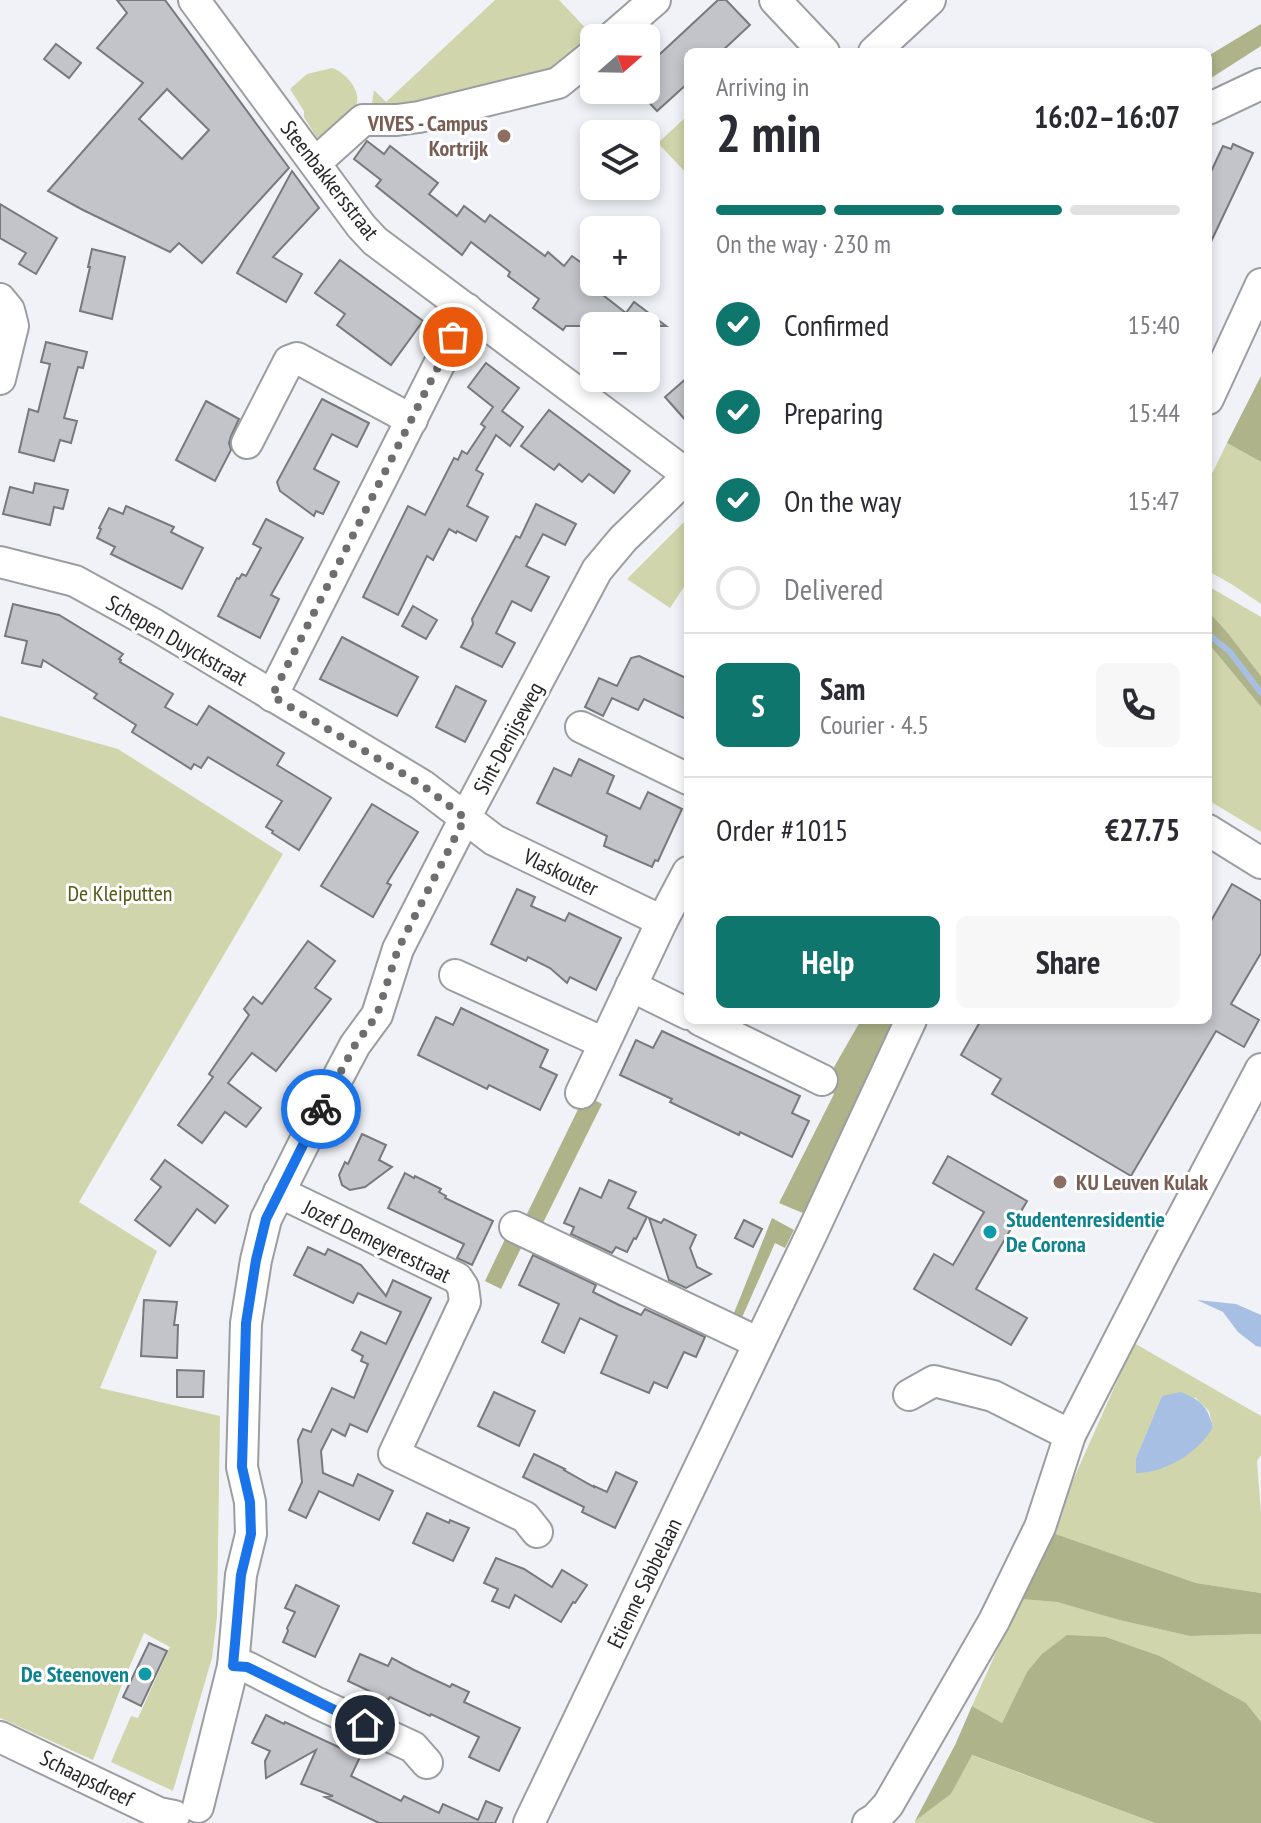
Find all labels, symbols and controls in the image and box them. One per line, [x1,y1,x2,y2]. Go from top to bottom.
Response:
north arrow [580,24,660,104]
map controls [580,24,660,392]
text: Arriving in [716,70,809,103]
text: 16:02–16:07 [1034,97,1180,136]
text: 2 min [716,99,821,166]
place label: VIVES - Campus Kortrijk [367,109,489,162]
street label: Steenbakkersstraat [275,115,385,245]
button: layers [580,120,660,200]
marker: VIVES - Campus Kortrijk [495,127,513,145]
button: + [580,216,660,296]
text: On the way · 230 m [716,227,891,260]
icon: check [716,302,760,346]
pin [419,303,487,371]
text: Confirmed [784,305,889,344]
text: 15:40 [1128,308,1180,341]
button: − [580,312,660,392]
icon: bag [431,315,475,359]
icon: check [716,390,760,434]
text: Preparing [784,393,883,432]
text: 15:44 [1128,396,1180,429]
icon: check [716,478,760,522]
text: On the way [784,481,901,520]
text: 15:47 [1128,484,1180,517]
text: Delivered [784,569,883,608]
street label: Schepen Duyckstraat [102,588,252,692]
button: phone [1096,663,1180,747]
text: Sam [820,669,865,708]
street label: Sint-Denijseweg [467,677,549,799]
text: S [751,686,765,725]
text: Courier · 4.5 [820,708,929,741]
text: Order #1015 [716,810,848,849]
text: €27.75 [1105,810,1180,849]
street label: Vlaskouter [518,841,603,902]
park label: De Kleiputten [68,879,172,907]
button: Help [716,916,940,1008]
button: Share [956,916,1180,1008]
courier [281,1069,361,1149]
icon: bike [299,1087,343,1131]
place label: KU Leuven Kulak [1076,1168,1209,1196]
marker: KU Leuven Kulak [1051,1173,1069,1191]
street label: Jozef Demeyerestraat [298,1193,455,1289]
place label: Studentenresidentie De Corona [1006,1205,1165,1258]
marker: Studentenresidentie De Corona [981,1223,999,1241]
street label: Etienne Sabbelaan [600,1513,688,1653]
place label: De Steenoven [21,1660,129,1688]
marker: De Steenoven [136,1665,154,1683]
pin [331,1691,399,1759]
icon: home [343,1703,387,1747]
street label: Schaapsdreef [36,1743,140,1813]

